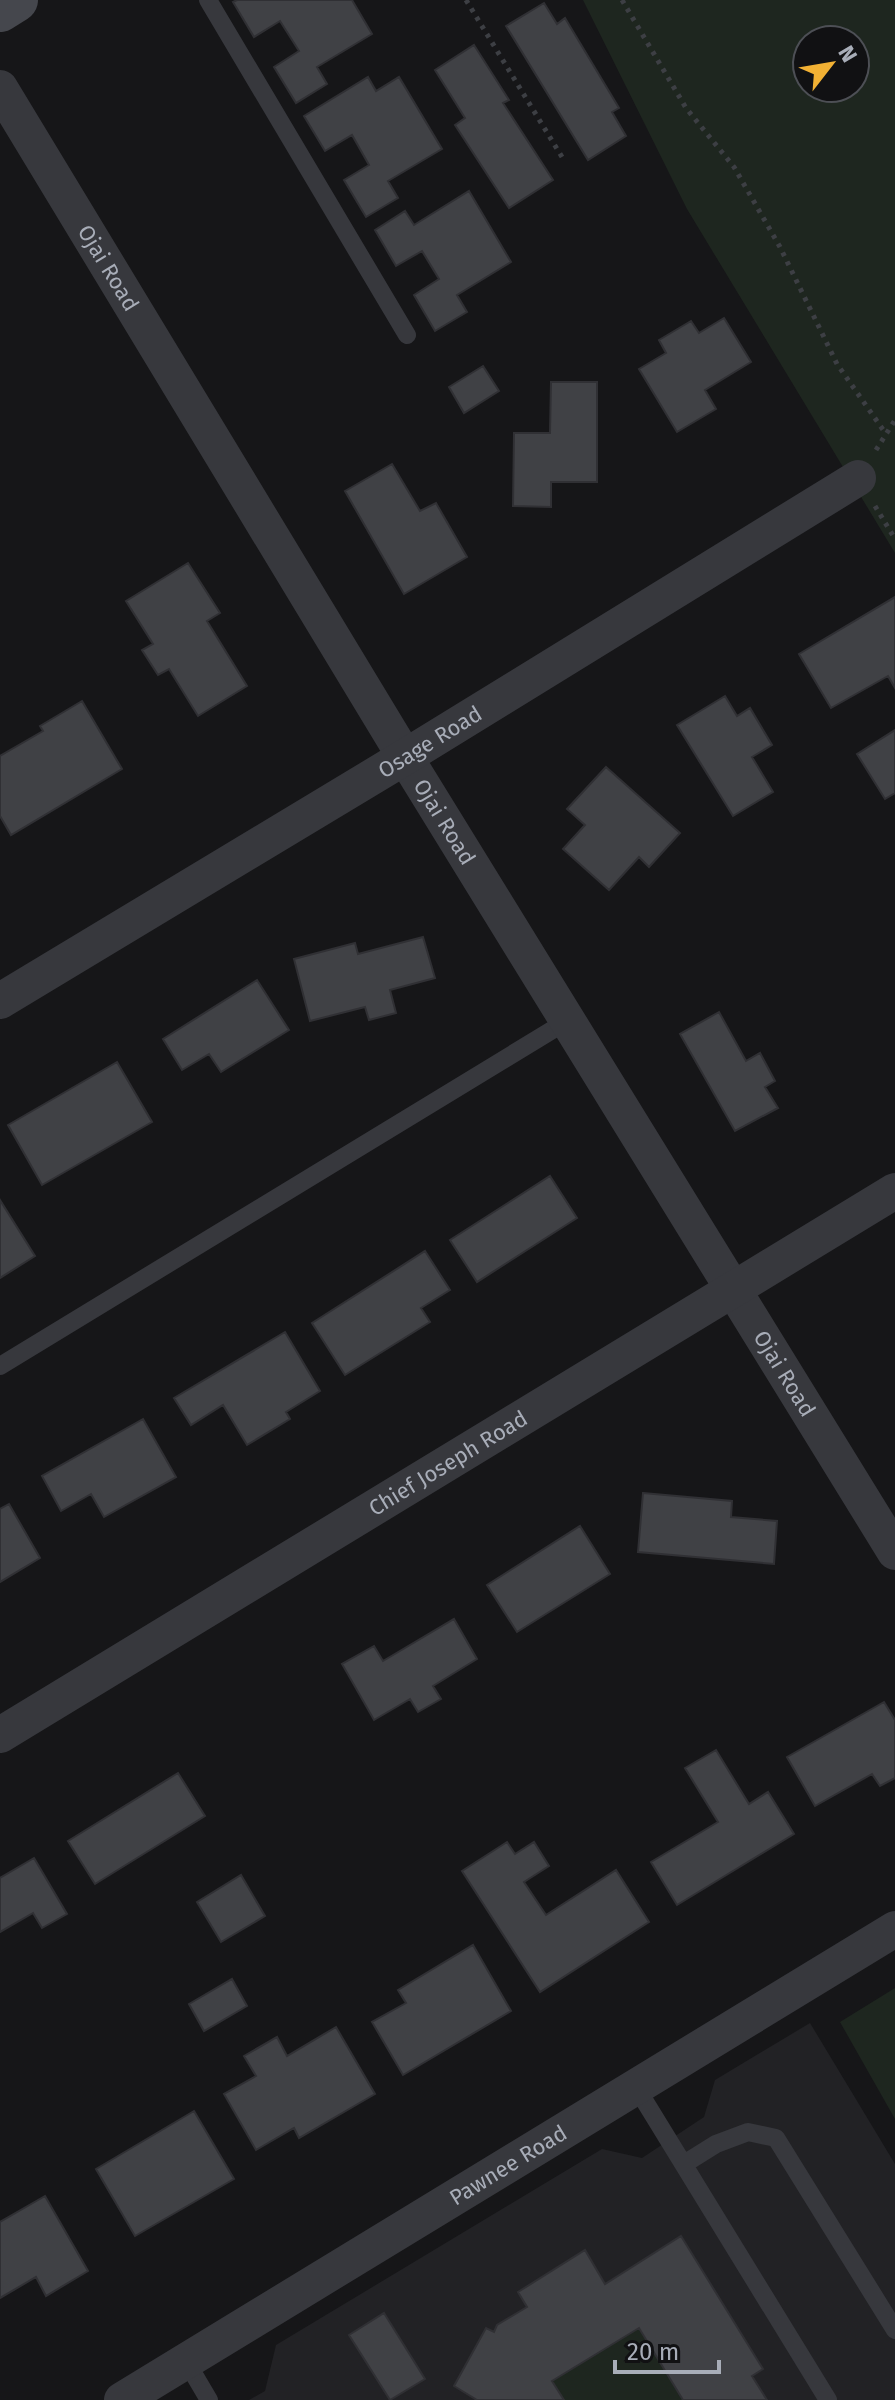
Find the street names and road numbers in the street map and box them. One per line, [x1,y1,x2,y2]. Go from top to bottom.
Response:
street label: Ojai Road [72,220,145,316]
street label: Osage Road [373,700,487,784]
street label: Ojai Road [408,774,482,870]
street label: Ojai Road [748,1325,822,1421]
street label: Chief Joseph Road [363,1404,532,1521]
street label: Pawnee Road [444,2119,572,2211]

